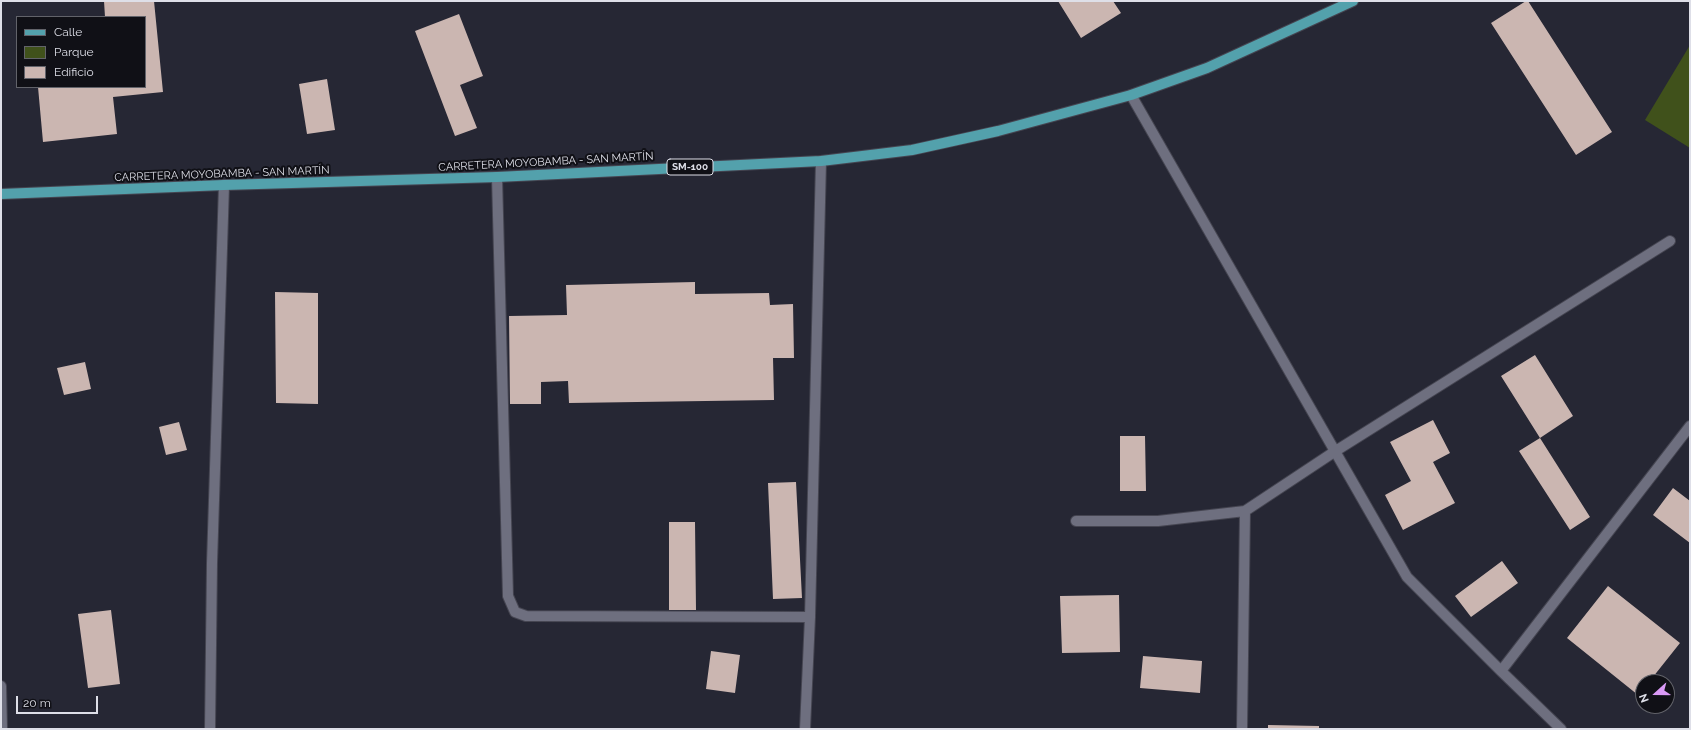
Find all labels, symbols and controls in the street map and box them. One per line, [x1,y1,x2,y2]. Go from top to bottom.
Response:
legend [16,16,146,88]
text: Calle [54,25,82,39]
text: Parque [54,45,94,59]
text: Edificio [54,65,94,79]
street label: CARRETERA MOYOBAMBA - SAN MARTÍN [438,150,654,174]
road number: SM-100 [667,159,713,175]
street label: CARRETERA MOYOBAMBA - SAN MARTÍN [114,164,330,184]
north arrow [1635,674,1675,714]
scale bar [18,688,100,714]
text: N [1637,692,1652,704]
text: 20 m [23,696,51,710]

